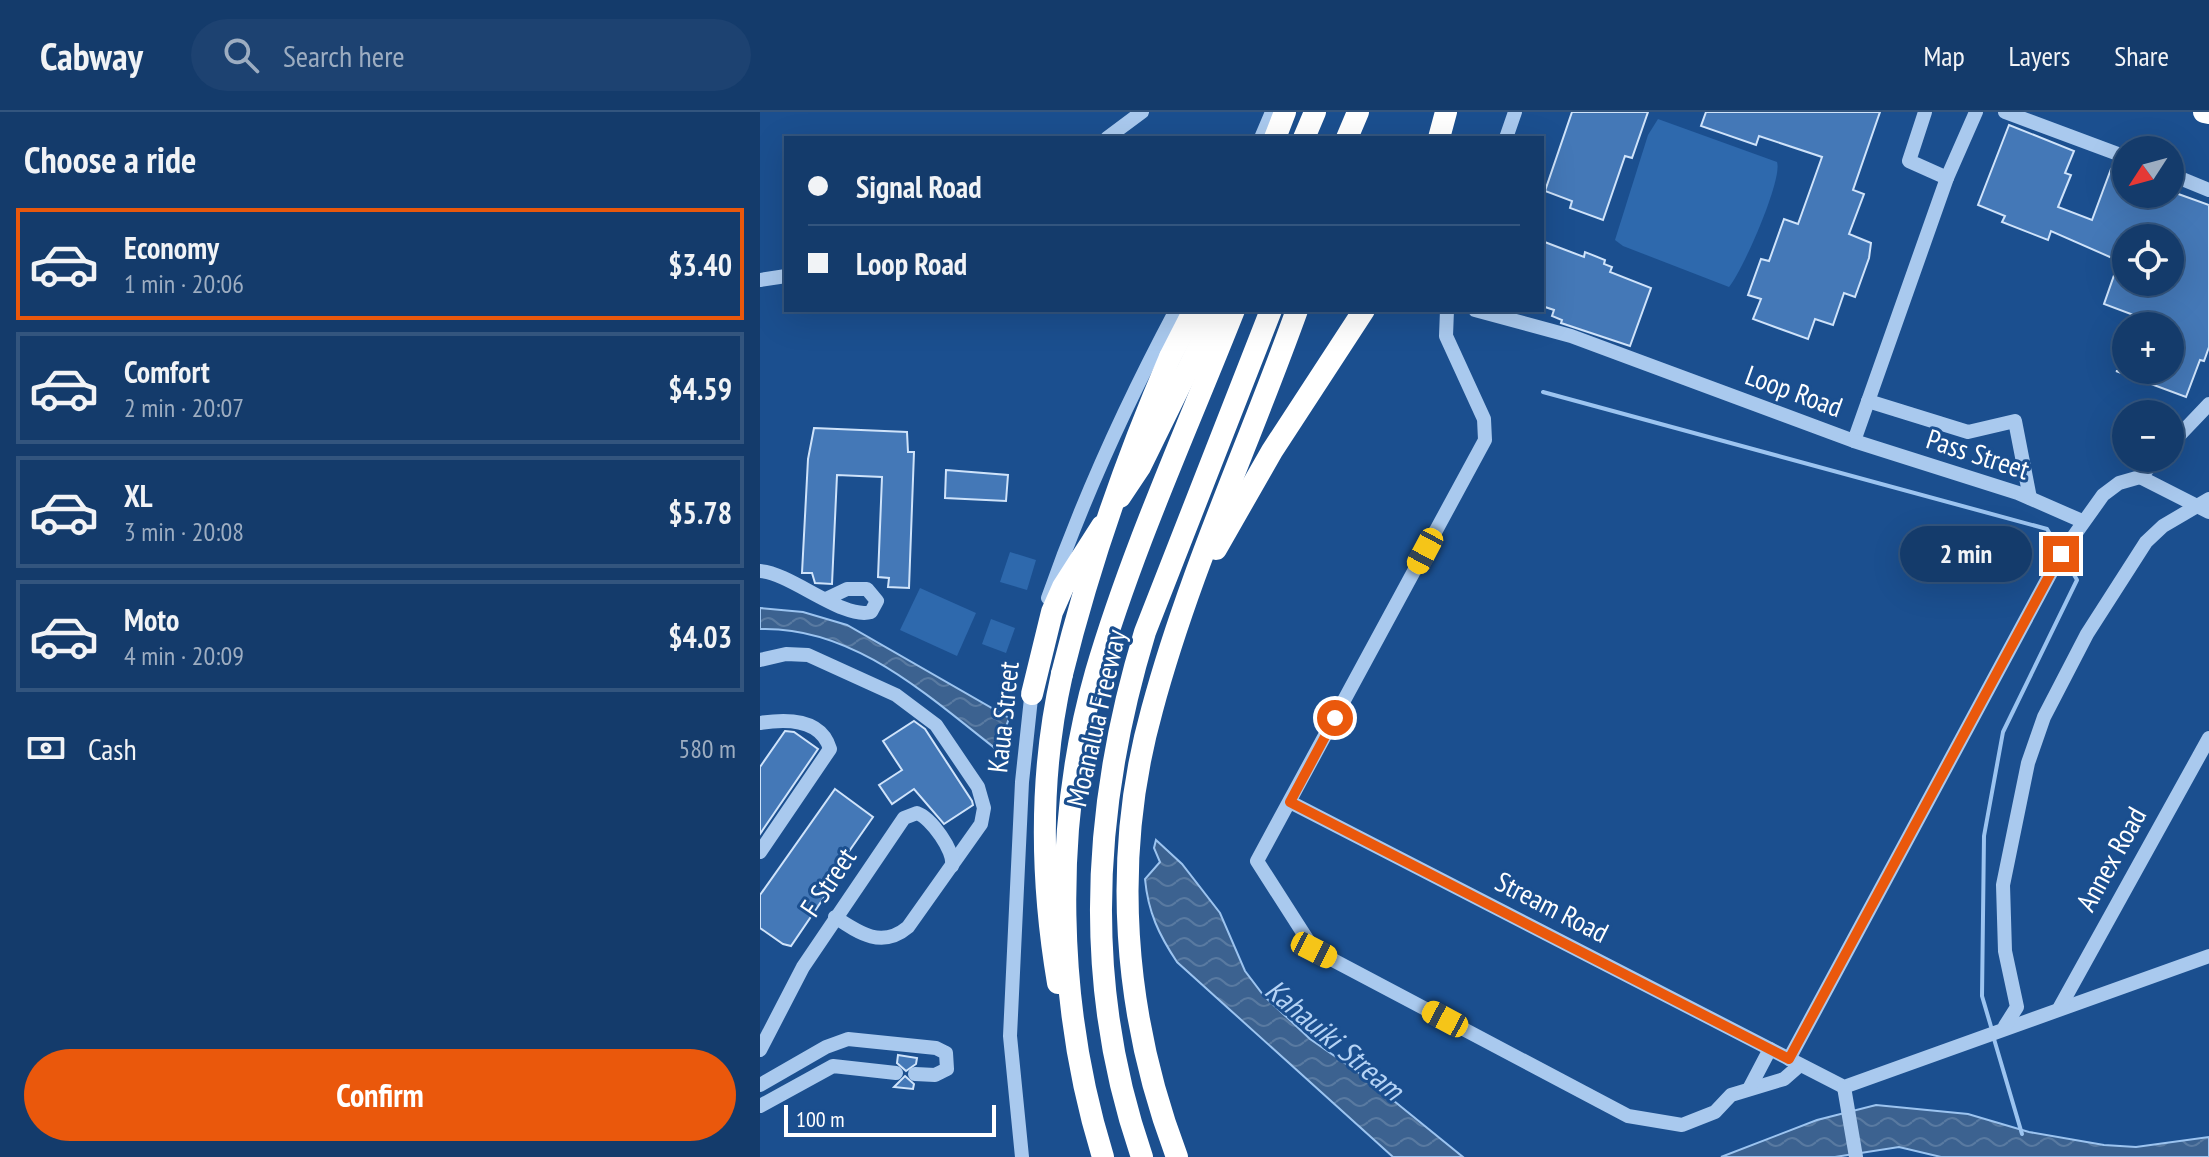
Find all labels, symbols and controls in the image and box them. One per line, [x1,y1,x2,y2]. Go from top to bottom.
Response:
search box [191,19,751,91]
text: Cabway [40,31,143,80]
icon: search [219,33,263,77]
text: Search here [283,36,405,75]
text: Map [1923,37,1965,74]
text: Layers [2009,37,2070,74]
text: Share [2114,37,2169,74]
text: Choose a ride [24,136,196,183]
north arrow [2112,136,2184,208]
map controls [2112,136,2184,472]
text: Signal Road [856,167,982,206]
button: locate [2112,224,2184,296]
icon: car [28,228,100,300]
text: Economy [124,228,219,267]
text: Loop Road [856,244,967,283]
text: $3.40 [668,245,732,284]
text: 1 min · 20:06 [124,267,244,300]
button: + [2112,312,2184,384]
icon: car [28,352,100,424]
text: Comfort [124,352,210,391]
street label: Loop Road [1741,356,1848,425]
text: $4.59 [668,369,732,408]
text: 2 min · 20:07 [124,391,244,424]
button: − [2112,400,2184,472]
street label: Pass Street [1922,420,2035,488]
icon: car [28,476,100,548]
text: XL [124,476,153,515]
text: $5.78 [668,493,732,532]
text: 3 min · 20:08 [124,515,244,548]
car [1403,524,1447,578]
callout: 2 min [1901,526,2033,582]
route end [2043,536,2079,572]
text: 2 min [1940,537,1992,570]
icon: car [28,600,100,672]
text: Moto [124,600,179,639]
text: $4.03 [668,617,732,656]
street label: Moanalua Freeway [1057,625,1134,810]
text: 4 min · 20:09 [124,639,244,672]
street label: Kaua Street [978,659,1027,774]
route start [1317,700,1353,736]
icon: cash [24,726,68,770]
text: Cash [88,729,137,768]
text: 580 m [678,732,736,765]
street label: Annex Road [2067,800,2154,917]
street label: F Street [791,840,864,923]
street label: Stream Road [1489,862,1615,951]
car [1287,928,1341,972]
water label: Kahauiki Stream [1258,970,1413,1109]
car [1418,997,1472,1041]
button: Confirm [24,1049,736,1141]
scale bar [784,1101,996,1137]
text: 100 m [796,1105,845,1133]

